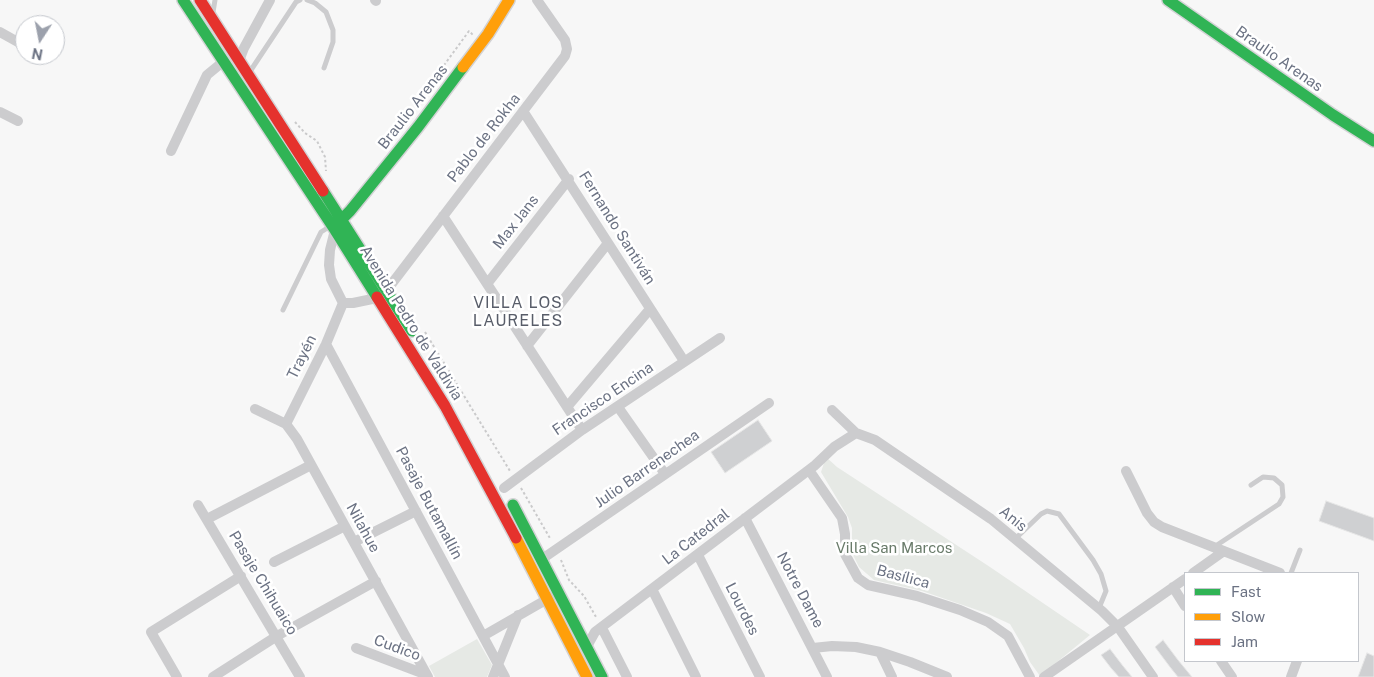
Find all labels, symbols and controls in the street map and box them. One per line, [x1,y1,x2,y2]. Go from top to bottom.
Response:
north arrow [15,15,65,65]
street label: Braulio Arenas [1232,22,1326,96]
text: N [30,45,44,63]
street label: Braulio Arenas [374,61,452,153]
street label: Pablo de Rokha [444,90,524,186]
street label: Fernando Santiván [575,168,659,288]
street label: Max Jans [489,191,543,253]
street label: Avenida Pedro de Valdivia [356,242,466,404]
district label: VILLA LOS LAURELES [472,293,564,331]
street label: Trayén [284,332,320,382]
street label: Francisco Encina [549,359,657,439]
street label: Julio Barrenechea [591,426,703,512]
street label: Pasaje Butamallín [392,444,466,562]
street label: Nilahue [342,500,384,556]
street label: Anis [995,502,1031,536]
street label: La Catedral [659,505,733,569]
street label: Pasaje Chihuaico [225,528,301,638]
park label: Villa San Marcos [836,539,952,557]
street label: Notre Dame [773,549,827,631]
street label: Basílica [875,561,931,593]
legend [1184,572,1359,662]
street label: Lourdes [721,580,763,638]
text: Fast [1231,583,1261,600]
text: Slow [1231,608,1265,625]
street label: Cudico [371,631,423,665]
text: Jam [1231,633,1258,650]

